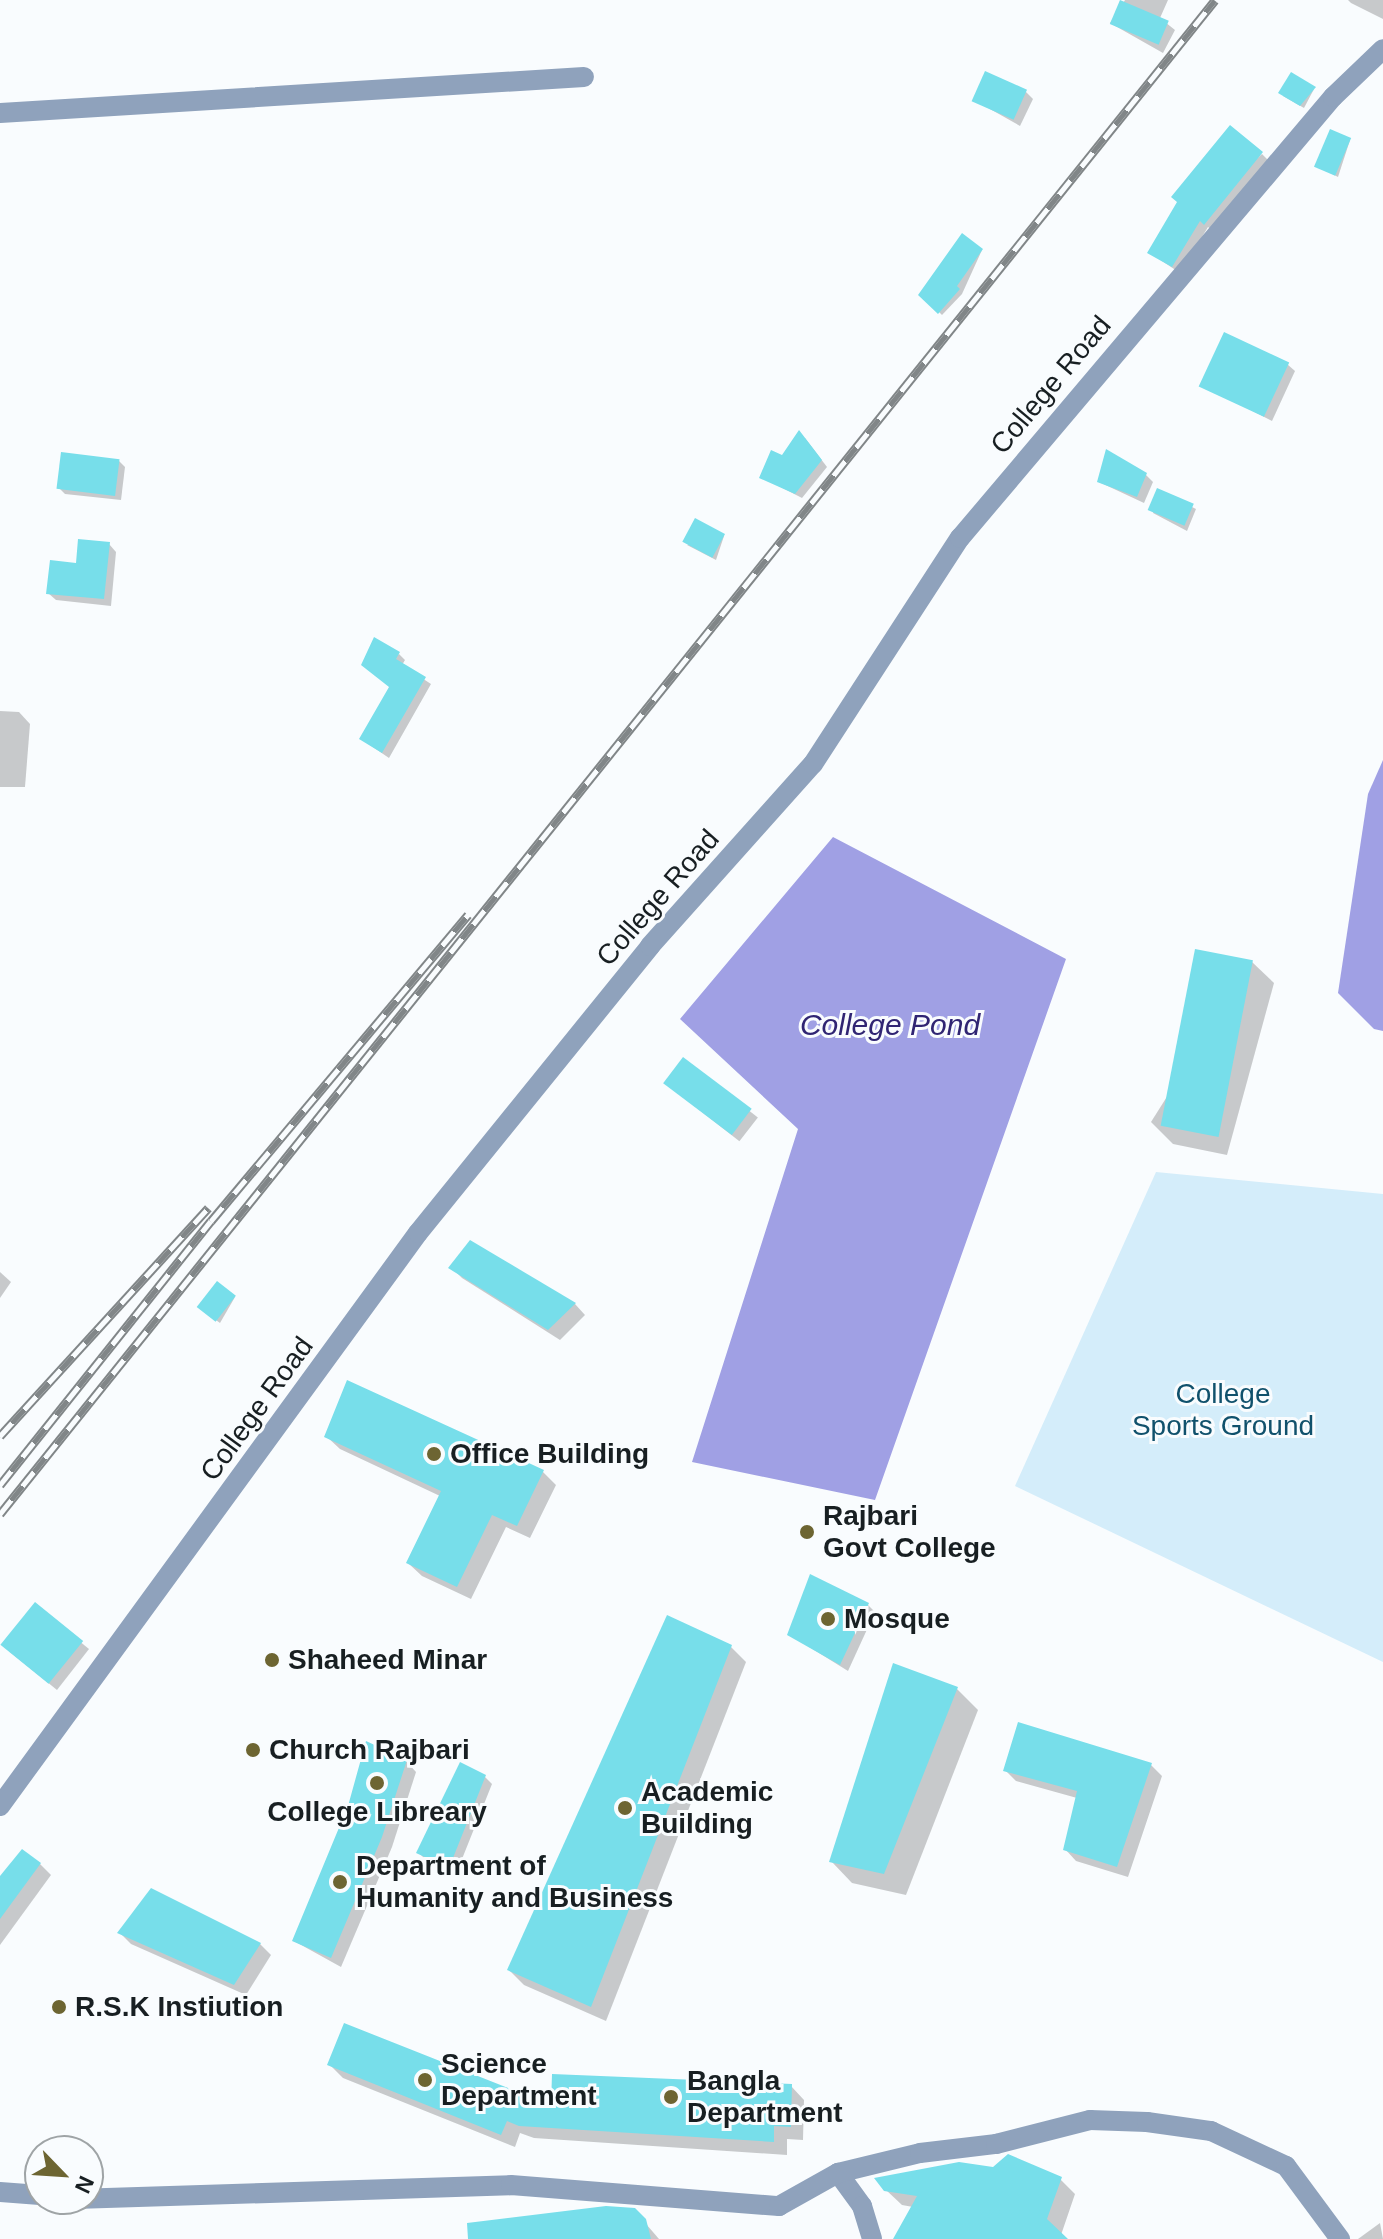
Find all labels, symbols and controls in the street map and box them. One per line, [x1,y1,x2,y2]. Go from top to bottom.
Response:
street label: College Road [984,309,1118,461]
street label: College Road [590,823,726,973]
water label: College Pond [800,1007,980,1043]
street label: College Road [194,1330,320,1488]
park label: College Sports Ground [1132,1377,1314,1443]
place label: Office Building [450,1437,649,1471]
marker: Office Building [425,1445,443,1463]
place label: Rajbari Govt College [823,1499,996,1565]
marker: Rajbari Govt College [798,1523,816,1541]
place label: Mosque [844,1602,950,1636]
marker: Mosque [819,1610,837,1628]
place label: Shaheed Minar [288,1643,487,1677]
marker: Shaheed Minar [263,1651,281,1669]
place label: Church Rajbari [269,1733,470,1767]
marker: Church Rajbari [244,1741,262,1759]
marker: College Libreary [368,1774,386,1792]
place label: Academic Building [641,1775,773,1841]
place label: College Libreary [267,1795,487,1829]
marker: Academic Building [616,1799,634,1817]
place label: Department of Humanity and Business [356,1849,673,1915]
marker: Department of Humanity and Business [331,1873,349,1891]
place label: R.S.K Instiution [75,1990,283,2024]
marker: R.S.K Instiution [50,1998,68,2016]
place label: Science Department [441,2047,597,2113]
place label: Bangla Department [687,2064,843,2130]
marker: Science Department [416,2071,434,2089]
marker: Bangla Department [662,2088,680,2106]
north arrow [24,2135,104,2215]
text: N [70,2172,99,2197]

